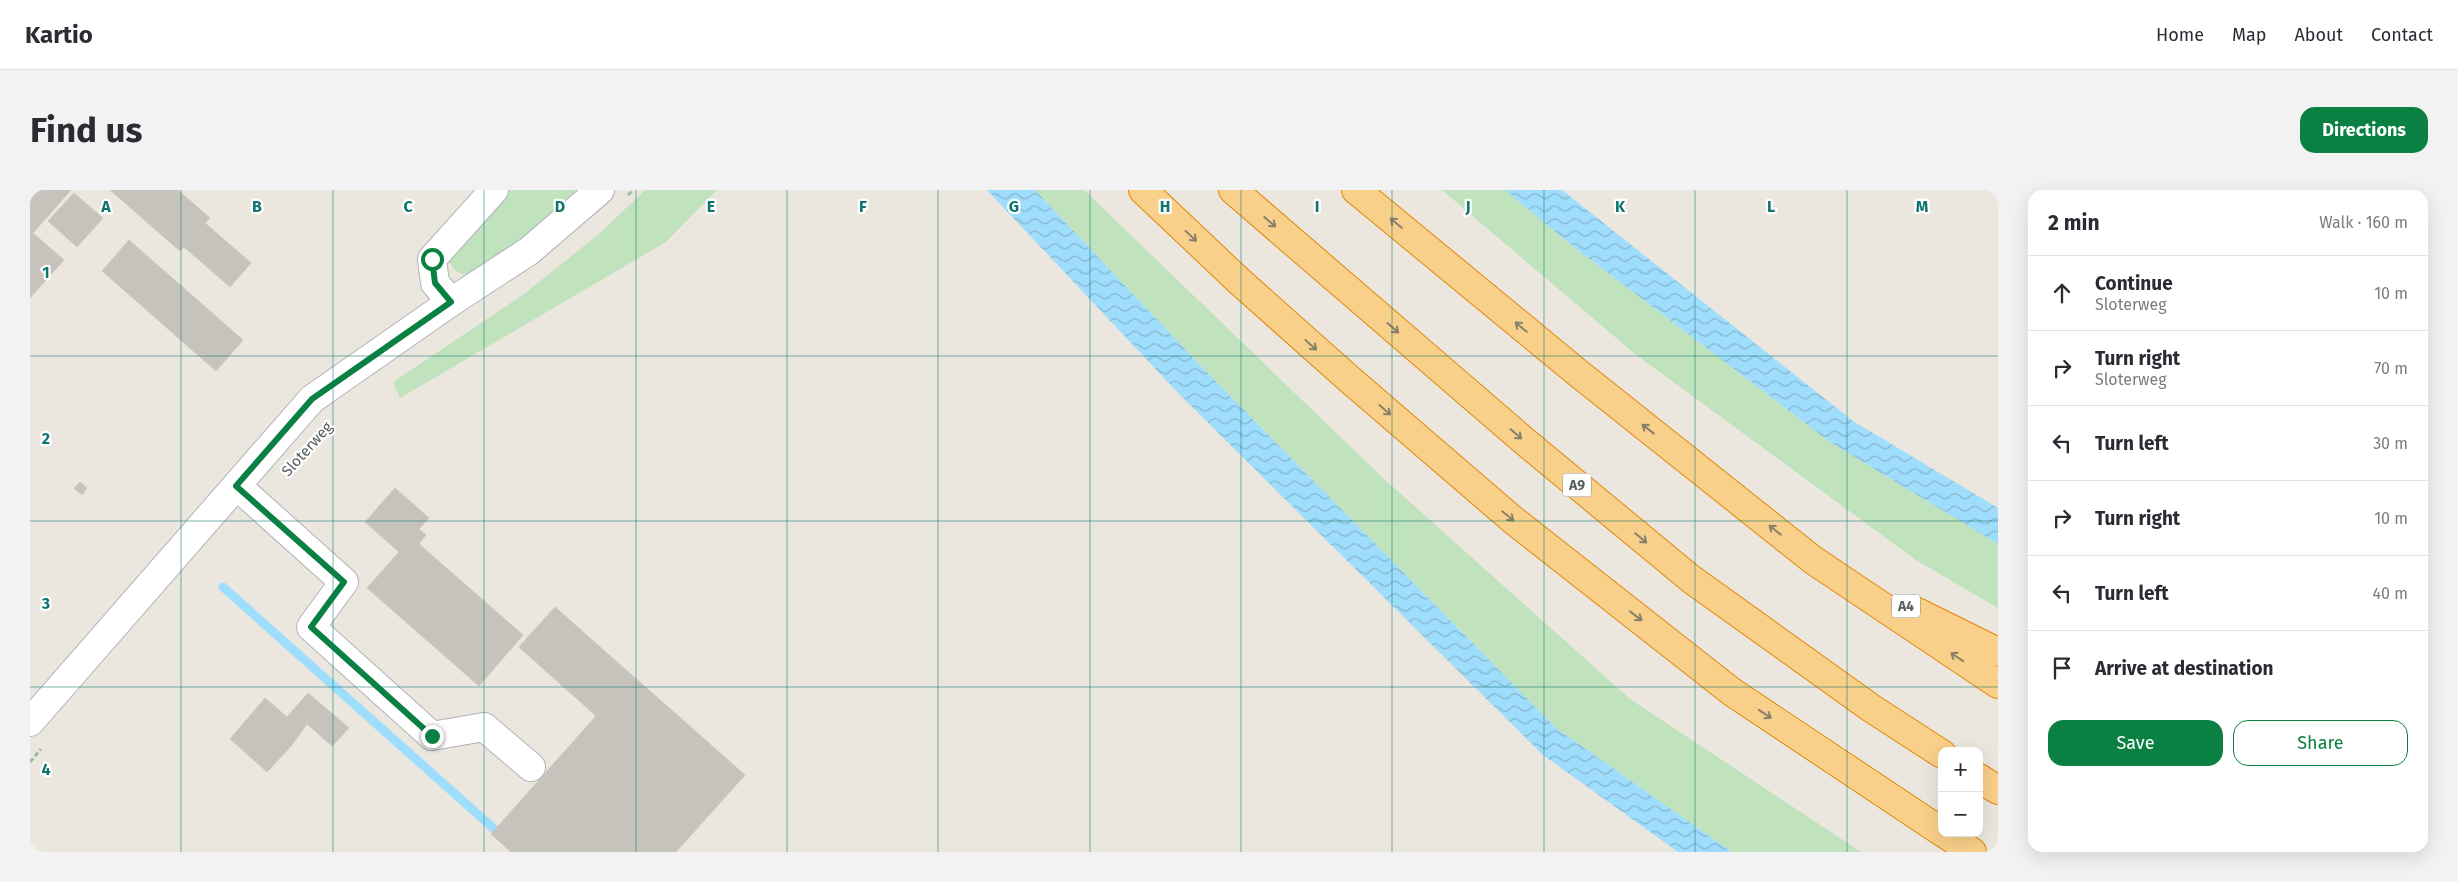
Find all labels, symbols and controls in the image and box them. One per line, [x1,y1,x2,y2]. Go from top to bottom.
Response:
text: Kartio [25,21,93,49]
text: Home [2156,24,2204,46]
text: Map [2232,24,2266,46]
text: About [2294,24,2343,46]
text: Contact [2371,24,2433,46]
button: Directions [2300,107,2428,153]
text: Find us [30,109,142,151]
text: A [100,197,111,216]
text: B [252,197,262,216]
text: C [403,197,413,216]
text: D [555,197,565,216]
text: E [707,197,715,216]
text: F [859,197,867,216]
text: G [1009,197,1019,216]
text: H [1160,197,1170,216]
text: I [1315,197,1319,216]
text: J [1464,197,1471,216]
text: K [1615,197,1626,216]
text: L [1767,197,1775,216]
text: M [1916,197,1929,216]
text: 2 min [2048,210,2100,236]
text: Walk · 160 m [2319,213,2408,232]
one-way arrow [1263,216,1276,228]
one-way arrow [1390,218,1403,229]
one-way arrow [1185,230,1197,242]
route start [421,248,444,271]
text: 1 [42,263,50,282]
text: Continue [2095,272,2173,295]
icon: ahead [2048,279,2076,307]
text: 10 m [2374,284,2408,303]
text: Sloterweg [2095,295,2167,314]
one-way arrow [1515,321,1528,332]
one-way arrow [1386,322,1399,334]
one-way arrow [1304,339,1317,351]
text: Turn right [2095,347,2180,370]
icon: right [2048,354,2076,382]
text: 70 m [2374,359,2408,378]
text: Sloterweg [2095,370,2167,389]
one-way arrow [1378,404,1391,415]
street label: Sloterweg [278,418,336,480]
one-way arrow [1642,423,1655,434]
one-way arrow [1509,428,1522,439]
text: 2 [42,429,50,448]
icon: left [2048,429,2076,457]
text: Turn left [2095,432,2169,455]
text: 30 m [2373,434,2408,453]
road number: A9 [1563,474,1591,496]
icon: right [2048,504,2076,532]
text: Turn right [2095,507,2180,530]
text: 10 m [2374,509,2408,528]
one-way arrow [1501,510,1514,521]
one-way arrow [1769,524,1782,535]
one-way arrow [1634,532,1647,543]
icon: left [2048,579,2076,607]
text: Turn left [2095,582,2169,605]
text: 40 m [2373,584,2408,603]
text: 3 [41,594,50,613]
road number: A4 [1892,594,1920,618]
one-way arrow [1629,611,1643,621]
one-way arrow [1951,652,1965,662]
icon: arrive [2048,654,2076,682]
text: Arrive at destination [2095,657,2274,680]
one-way arrow [1758,709,1772,719]
button: Save [2048,720,2223,766]
button: Share [2233,720,2408,766]
route end [421,725,444,748]
map controls [1938,747,1983,837]
button: + [1938,747,1983,792]
text: 4 [41,760,51,779]
button: − [1938,792,1983,837]

